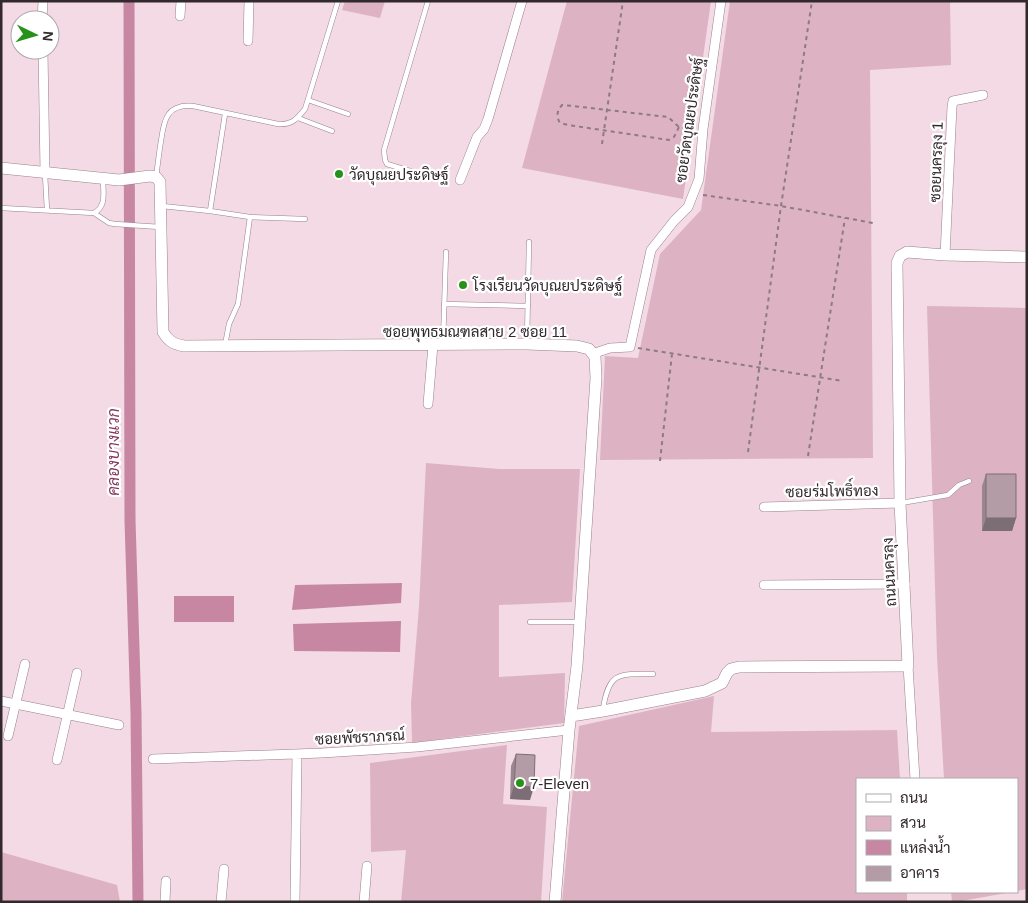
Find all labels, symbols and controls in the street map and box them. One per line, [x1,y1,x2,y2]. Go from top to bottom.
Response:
north arrow [10,10,60,60]
text: N [40,30,56,42]
street label: ซอยวัดบุณยประดิษฐ์ [671,56,709,184]
street label: ซอยนครลุง 1 [926,121,949,203]
place label: วัดบุณยประดิษฐ์ [349,165,449,186]
marker: วัดบุณยประดิษฐ์ [333,168,345,180]
place label: โรงเรียนวัดบุณยประดิษฐ์ [472,276,622,297]
marker: โรงเรียนวัดบุณยประดิษฐ์ [457,279,469,291]
street label: ซอยพุทธมณฑลสาย 2 ซอย 11 [383,323,567,343]
water label: คลองบางแวก [105,408,122,496]
street label: ซอยร่มโพธิ์ทอง [785,475,879,500]
street label: ถนนนครลุง [879,537,902,607]
street label: ซอยพัชราภรณ์ [315,725,405,748]
place label: 7-Eleven [530,775,589,792]
marker: 7-Eleven [514,777,526,789]
legend [856,778,1018,893]
text: ถนน [900,789,928,806]
text: สวน [900,814,926,831]
text: แหล่งน้ำ [900,835,951,856]
text: อาคาร [900,864,940,881]

